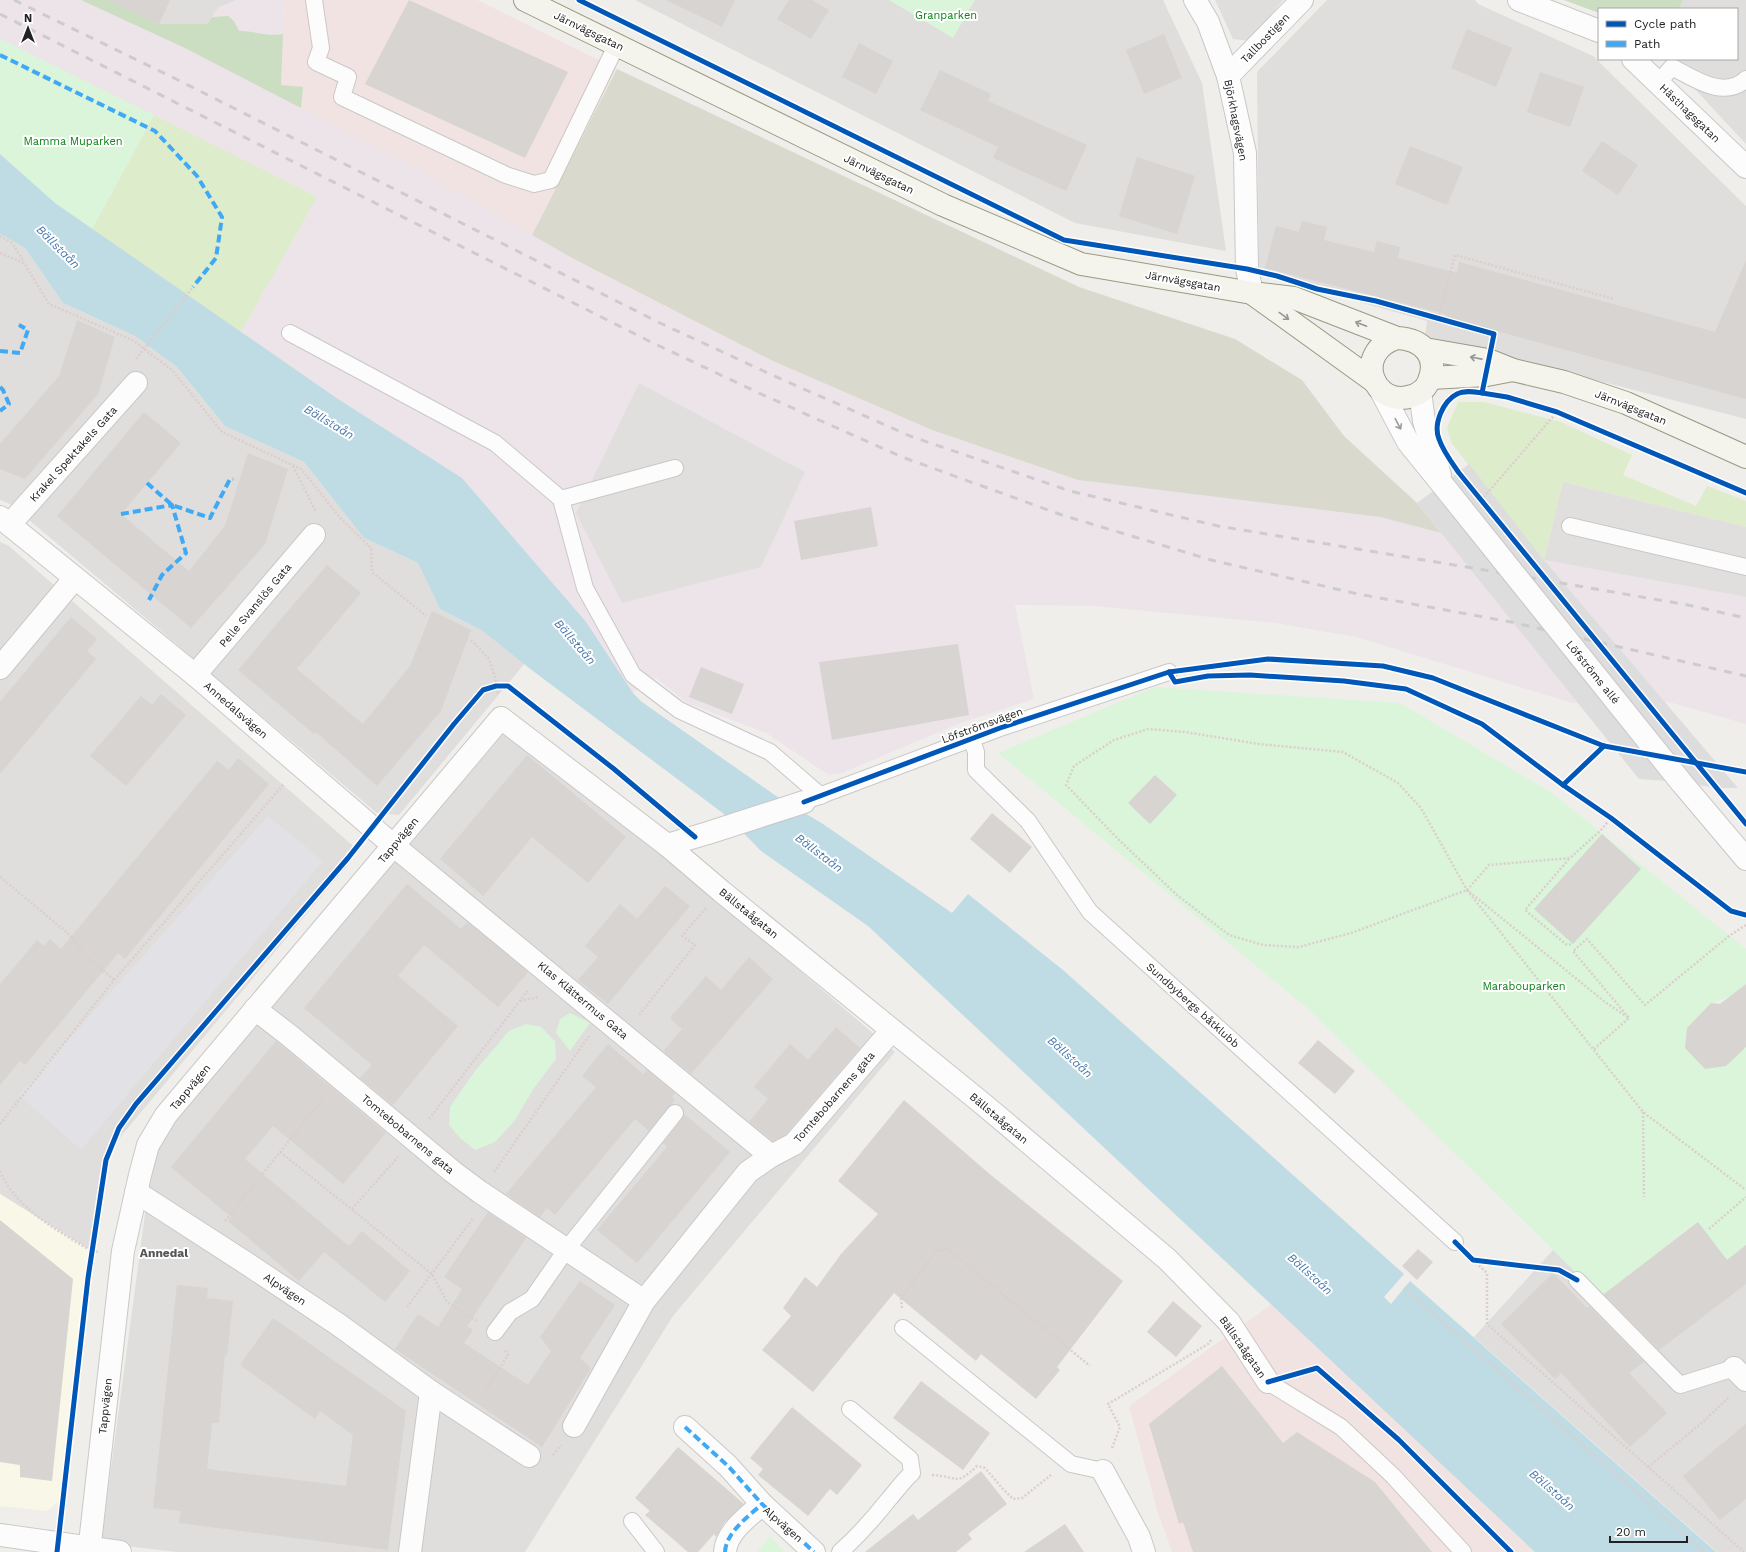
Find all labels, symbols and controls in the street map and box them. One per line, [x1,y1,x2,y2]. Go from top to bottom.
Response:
north arrow [8,8,48,48]
legend [1598,8,1738,60]
street label: Järnvägsgatan [552,9,626,54]
park label: Granparken [915,9,977,22]
street label: Tallbostigen [1238,11,1292,66]
text: N [24,12,32,25]
text: Cycle path [1634,17,1696,31]
text: Path [1634,37,1660,51]
street label: Björkhagsvägen [1221,78,1250,162]
street label: Hästhagsgatan [1657,81,1723,145]
park label: Mamma Muparken [23,135,123,148]
street label: Järnvägsgatan [842,152,916,197]
water label: Bällstaån [33,222,83,272]
street label: Järnvägsgatan [1144,268,1222,295]
one-way arrow [1278,312,1289,320]
one-way arrow [1355,319,1367,327]
one-way arrow [1470,353,1483,361]
street label: Järnvägsgatan [1593,387,1669,428]
water label: Bällstaån [302,402,356,442]
street label: Krakel Spektakels Gata [27,404,120,505]
one-way arrow [1395,418,1402,430]
street label: Pelle Svanslös Gata [216,561,294,650]
water label: Bällstaån [552,617,598,667]
street label: Löfströms allé [1563,638,1622,707]
street label: Annedalsvägen [201,679,270,742]
street label: Löfströmsvägen [940,705,1025,746]
street label: Tappvägen [375,815,421,866]
water label: Bällstaån [793,831,845,875]
street label: Bällstaågatan [716,886,781,941]
street label: Klas Klättermus Gata [535,959,630,1042]
street label: Sundbybergs båtklubb [1144,960,1242,1051]
park label: Marabouparken [1482,980,1566,993]
water label: Bällstaån [1045,1033,1095,1081]
street label: Tomtebobarnens gata [791,1049,878,1146]
street label: Tappvägen [167,1062,213,1113]
street label: Bällstaågatan [967,1090,1031,1147]
street label: Tomtebobarnens gata [359,1092,457,1177]
district label: Annedal [140,1246,188,1260]
water label: Bällstaån [1285,1250,1335,1298]
street label: Alpvägen [261,1271,308,1308]
street label: Bällstaågatan [1216,1314,1269,1381]
street label: Tappvägen [96,1377,115,1435]
water label: Bällstaån [1527,1467,1577,1513]
street label: Alpvägen [760,1504,805,1545]
scale bar [1610,1518,1687,1544]
text: 20 m [1616,1525,1646,1539]

